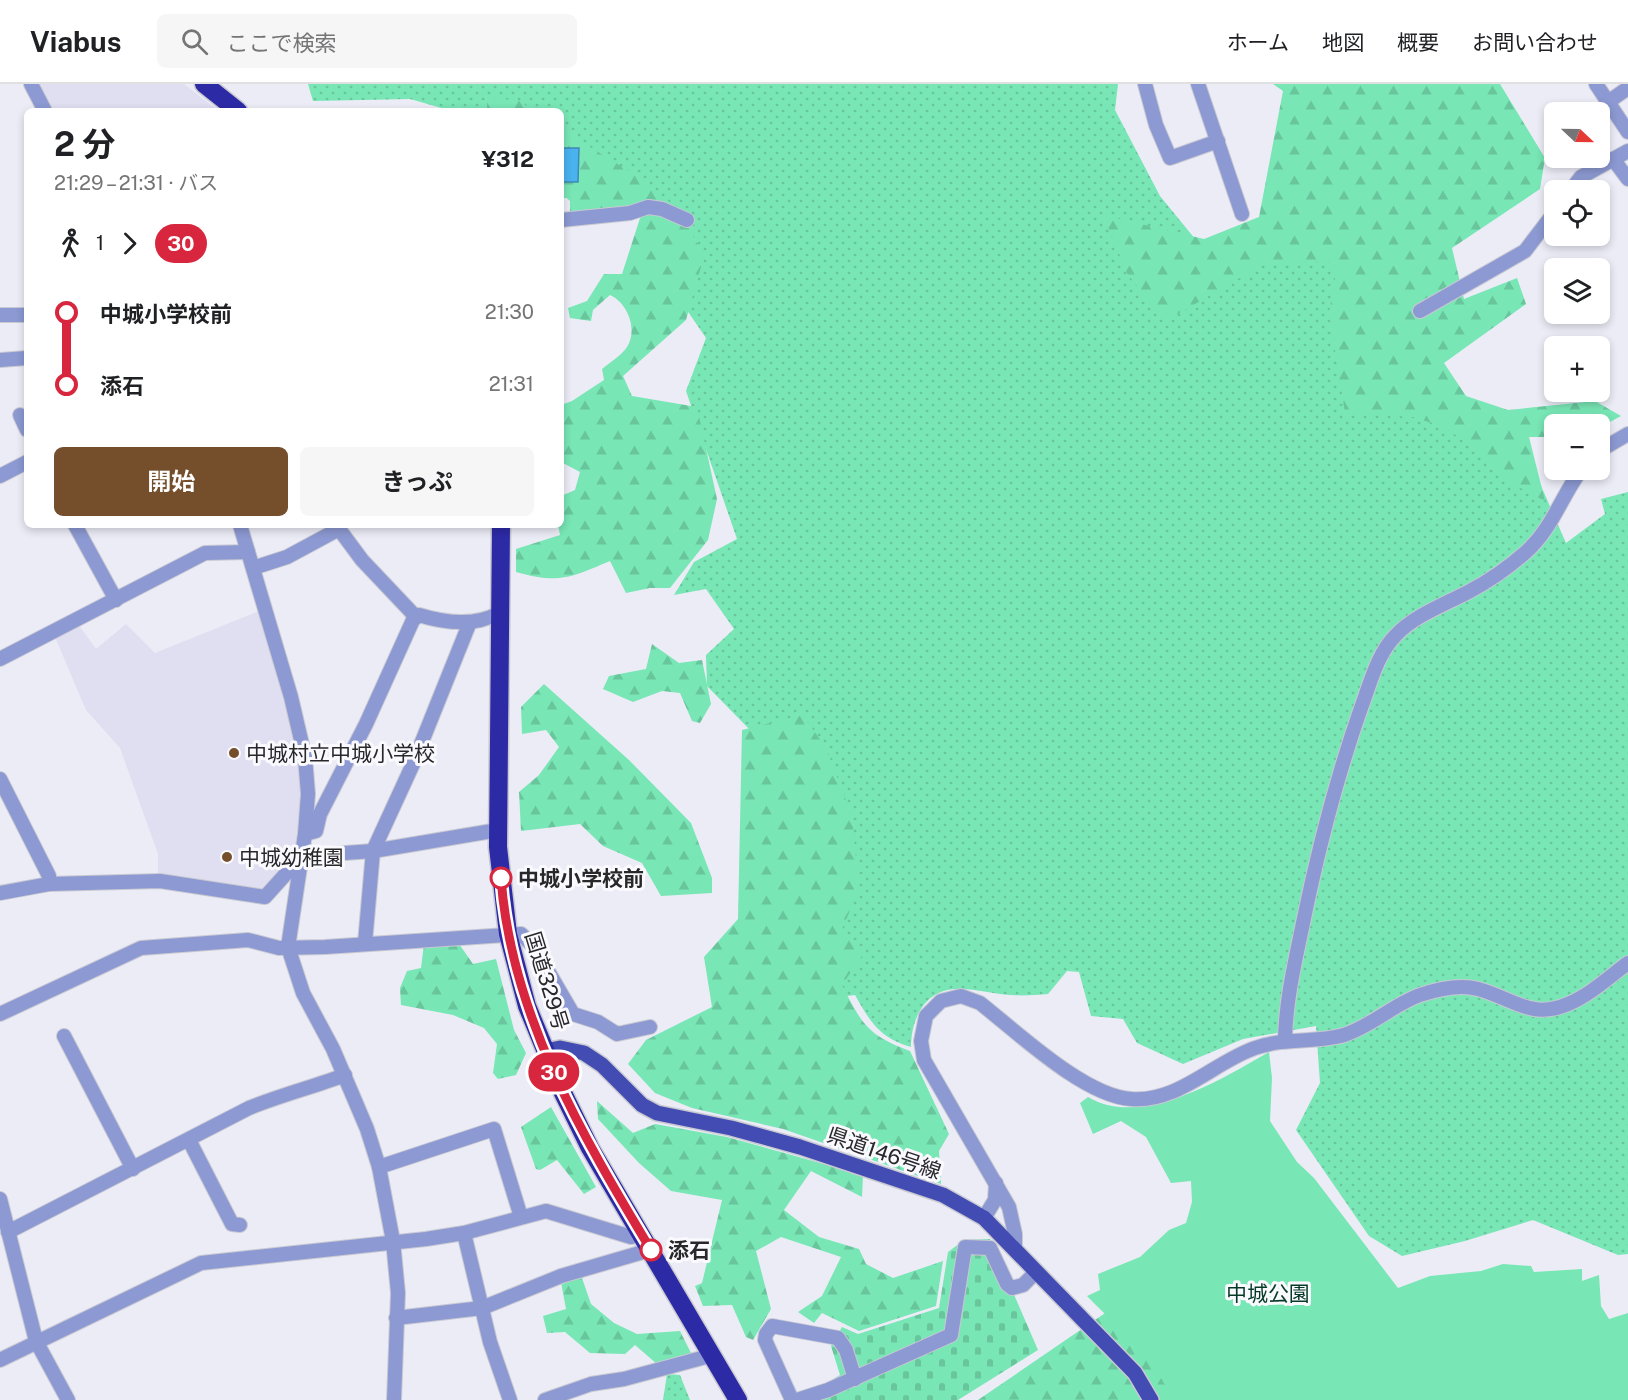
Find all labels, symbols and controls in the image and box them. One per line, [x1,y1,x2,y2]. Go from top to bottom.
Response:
search box [157,14,577,68]
text: Viabus [30,25,121,58]
icon: search [178,25,211,58]
text: ここで検索 [226,30,336,56]
text: ホーム [1227,30,1289,55]
text: 地図 [1322,30,1364,55]
text: 概要 [1397,30,1439,55]
text: お問い合わせ [1472,30,1598,55]
north arrow [1544,102,1610,168]
map controls [1544,102,1610,480]
text: 2 分 [54,125,115,163]
text: ¥312 [481,146,534,172]
text: 21:29 – 21:31 · バス [54,171,218,195]
button: locate [1544,180,1610,246]
icon: walk [54,227,87,260]
icon: forward [113,227,146,260]
text: 1 [96,231,104,255]
text: 30 [167,231,195,256]
button: layers [1544,258,1610,324]
text: 21:30 [485,300,534,324]
text: 中城小学校前 [100,301,232,327]
button: + [1544,336,1610,402]
text: 21:31 [489,372,534,396]
text: 添石 [100,373,144,399]
button: − [1544,414,1610,480]
button: 開始 [54,447,288,516]
button: きっぷ [300,447,534,516]
place label: 中城村立中城小学校 [246,741,435,766]
marker: 中城村立中城小学校 [227,746,241,760]
place label: 中城幼稚園 [239,845,344,870]
marker: 中城幼稚園 [220,850,234,864]
place label: 中城小学校前 [518,866,644,891]
marker: 中城小学校前 [490,867,512,889]
street label: 国道329号 [520,929,574,1033]
line badge: 30 [527,1052,581,1092]
text: 30 [540,1060,568,1085]
street label: 県道146号線 [824,1122,944,1184]
place label: 添石 [668,1238,710,1263]
marker: 添石 [640,1239,662,1261]
park label: 中城公園 [1226,1281,1310,1306]

